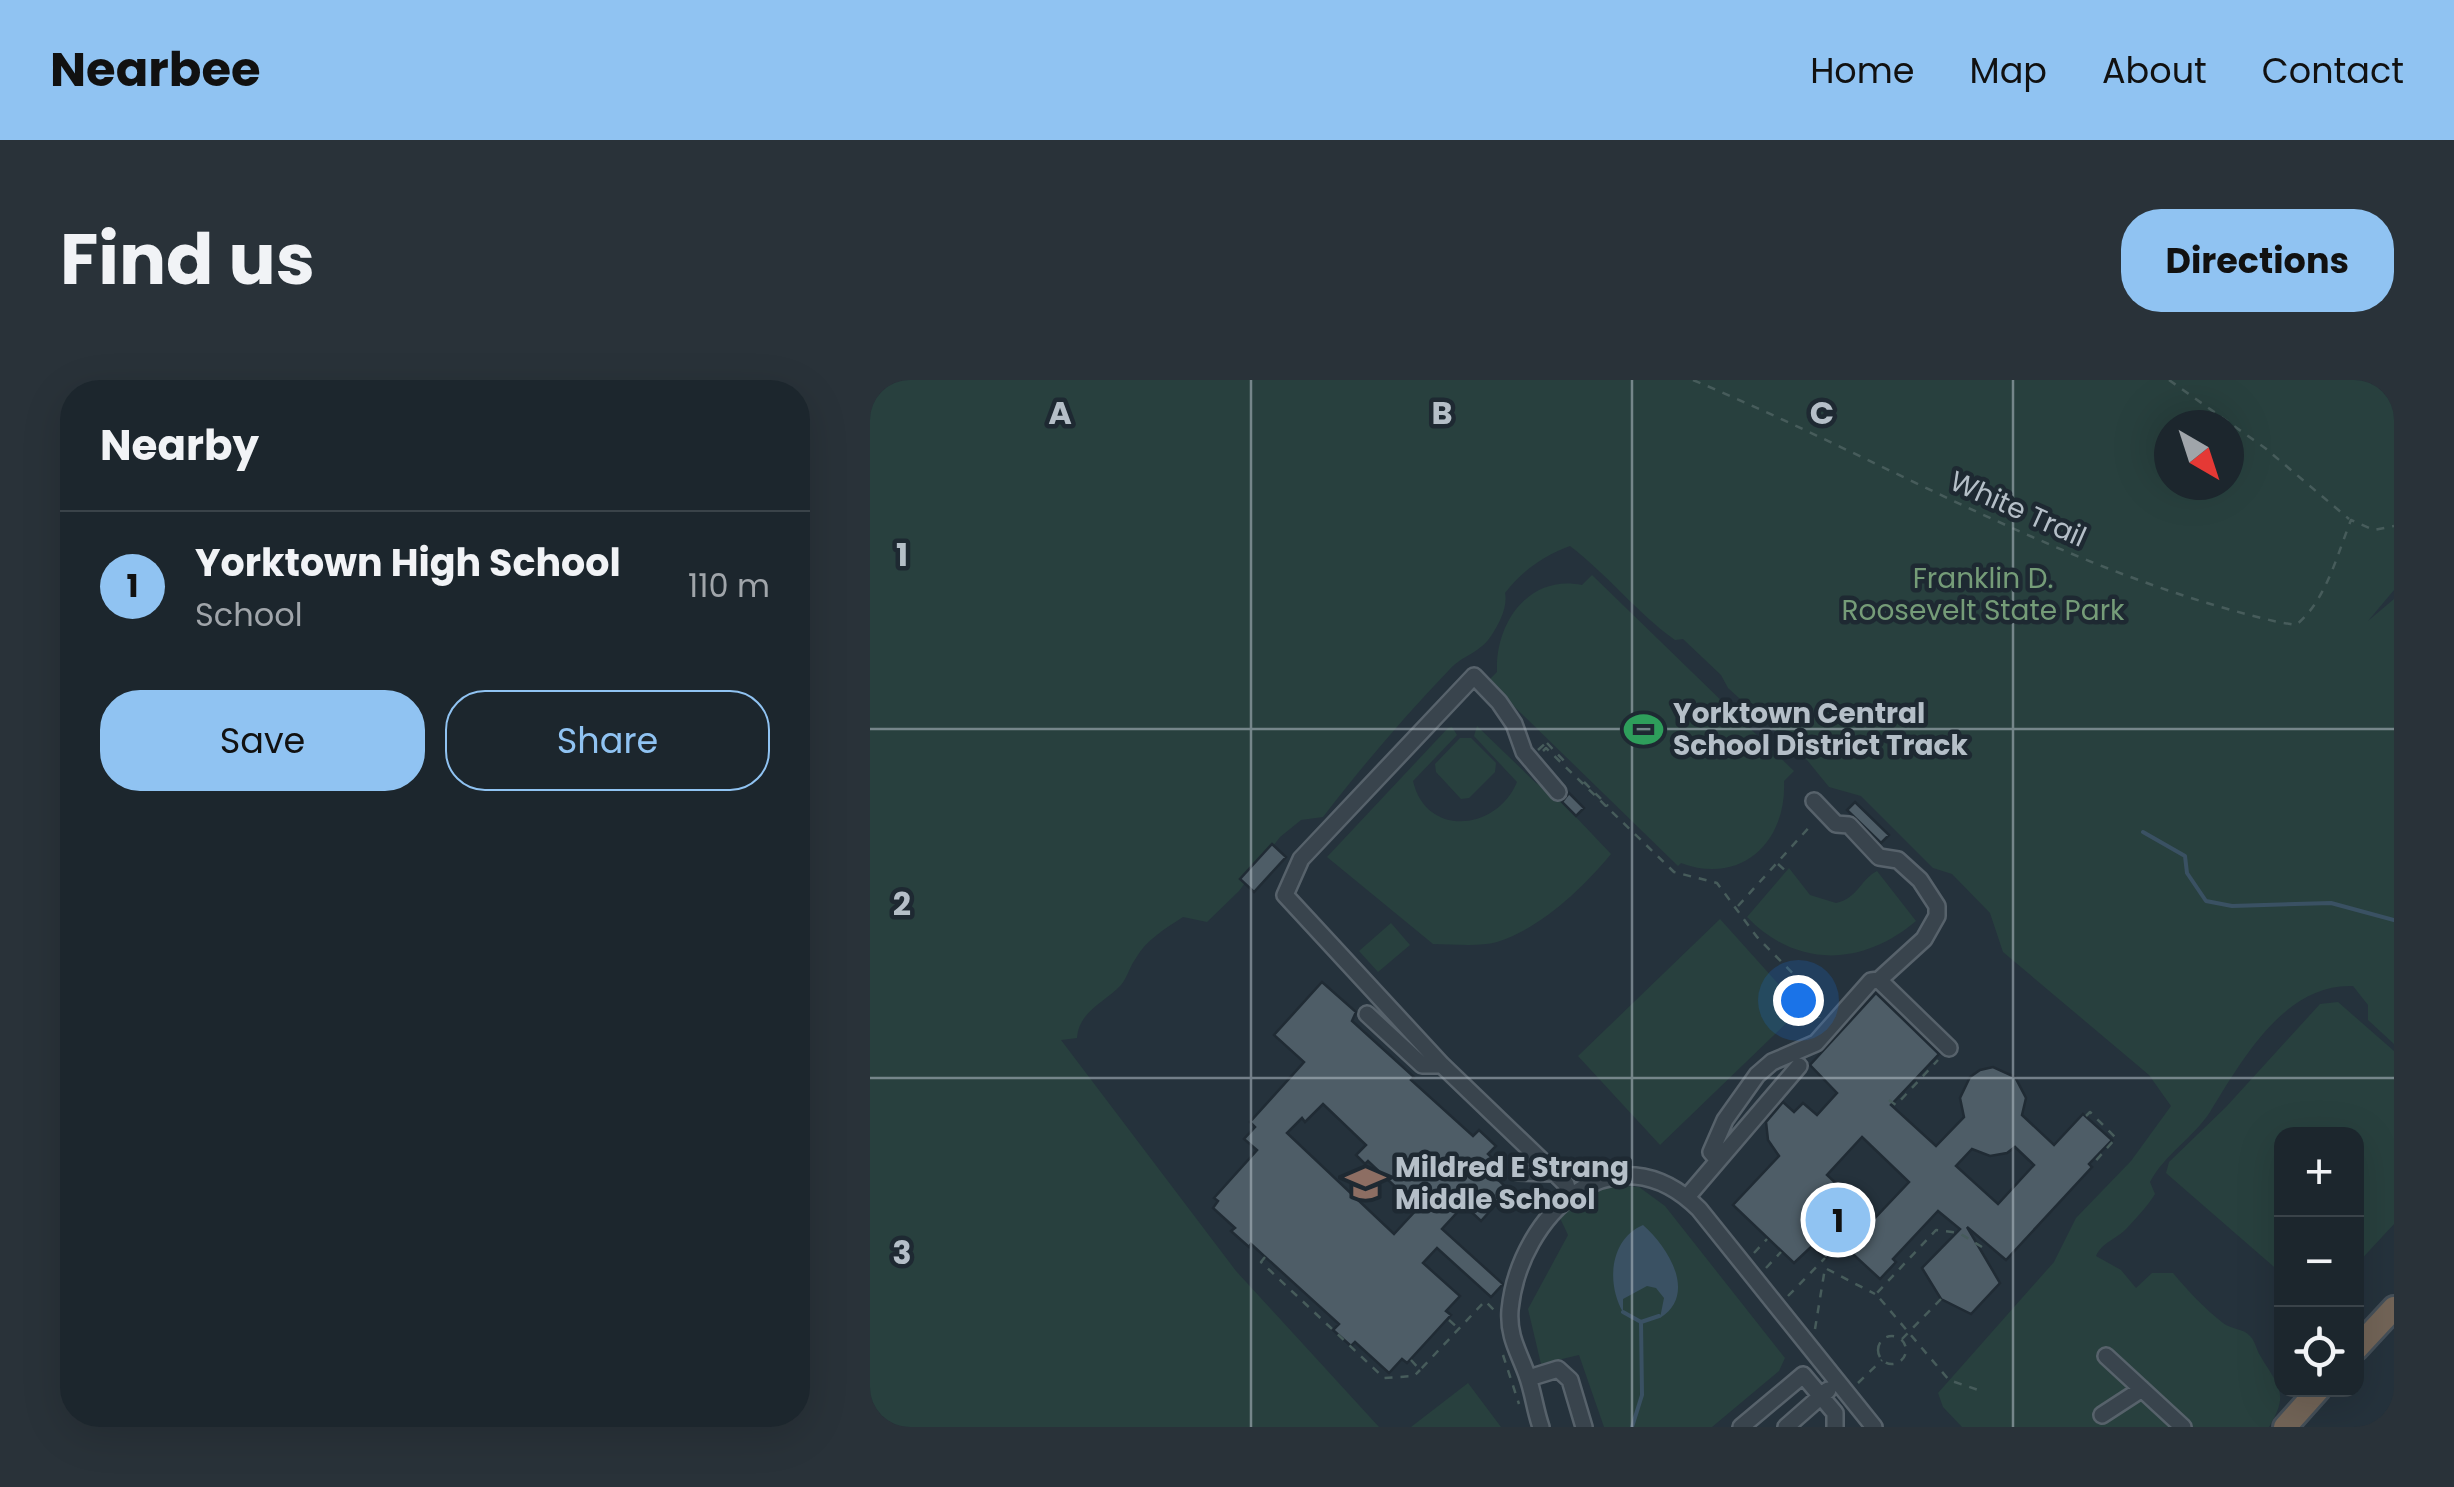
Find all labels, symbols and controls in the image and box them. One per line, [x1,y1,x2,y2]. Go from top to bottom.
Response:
text: Nearbee [50,36,261,103]
text: Home [1810,46,1915,95]
text: Map [1970,46,2047,95]
text: About [2102,46,2207,95]
text: Contact [2262,46,2404,95]
button: Directions [2121,209,2394,312]
text: Find us [60,210,315,309]
text: A [1048,390,1072,435]
text: B [1431,390,1453,435]
text: C [1810,390,1834,435]
north arrow [2154,410,2244,500]
text: Nearby [100,416,259,475]
street label: White Trail [1944,462,2092,556]
text: 1 [896,532,908,577]
text: Yorktown High School [195,536,621,589]
park label: Franklin D. Roosevelt State Park [1841,559,2125,630]
text: 1 [126,563,139,608]
text: 110 m [688,563,770,608]
text: School [195,592,303,637]
button: Save [100,690,425,791]
button: Share [445,690,770,791]
place label: Yorktown Central School District Track [1673,694,1968,765]
sports icon: Yorktown Central School District Track [1622,708,1664,750]
text: 2 [893,881,911,926]
your location [1773,975,1824,1026]
map controls [2274,1127,2364,1397]
button: + [2274,1127,2364,1217]
place label: Mildred E Strang Middle School [1395,1148,1629,1219]
school or university icon: Mildred E Strang Middle School [1344,1162,1386,1204]
pin: 1 [1806,1182,1870,1258]
button: − [2274,1217,2364,1307]
text: 3 [892,1230,912,1275]
button: locate [2274,1307,2364,1397]

